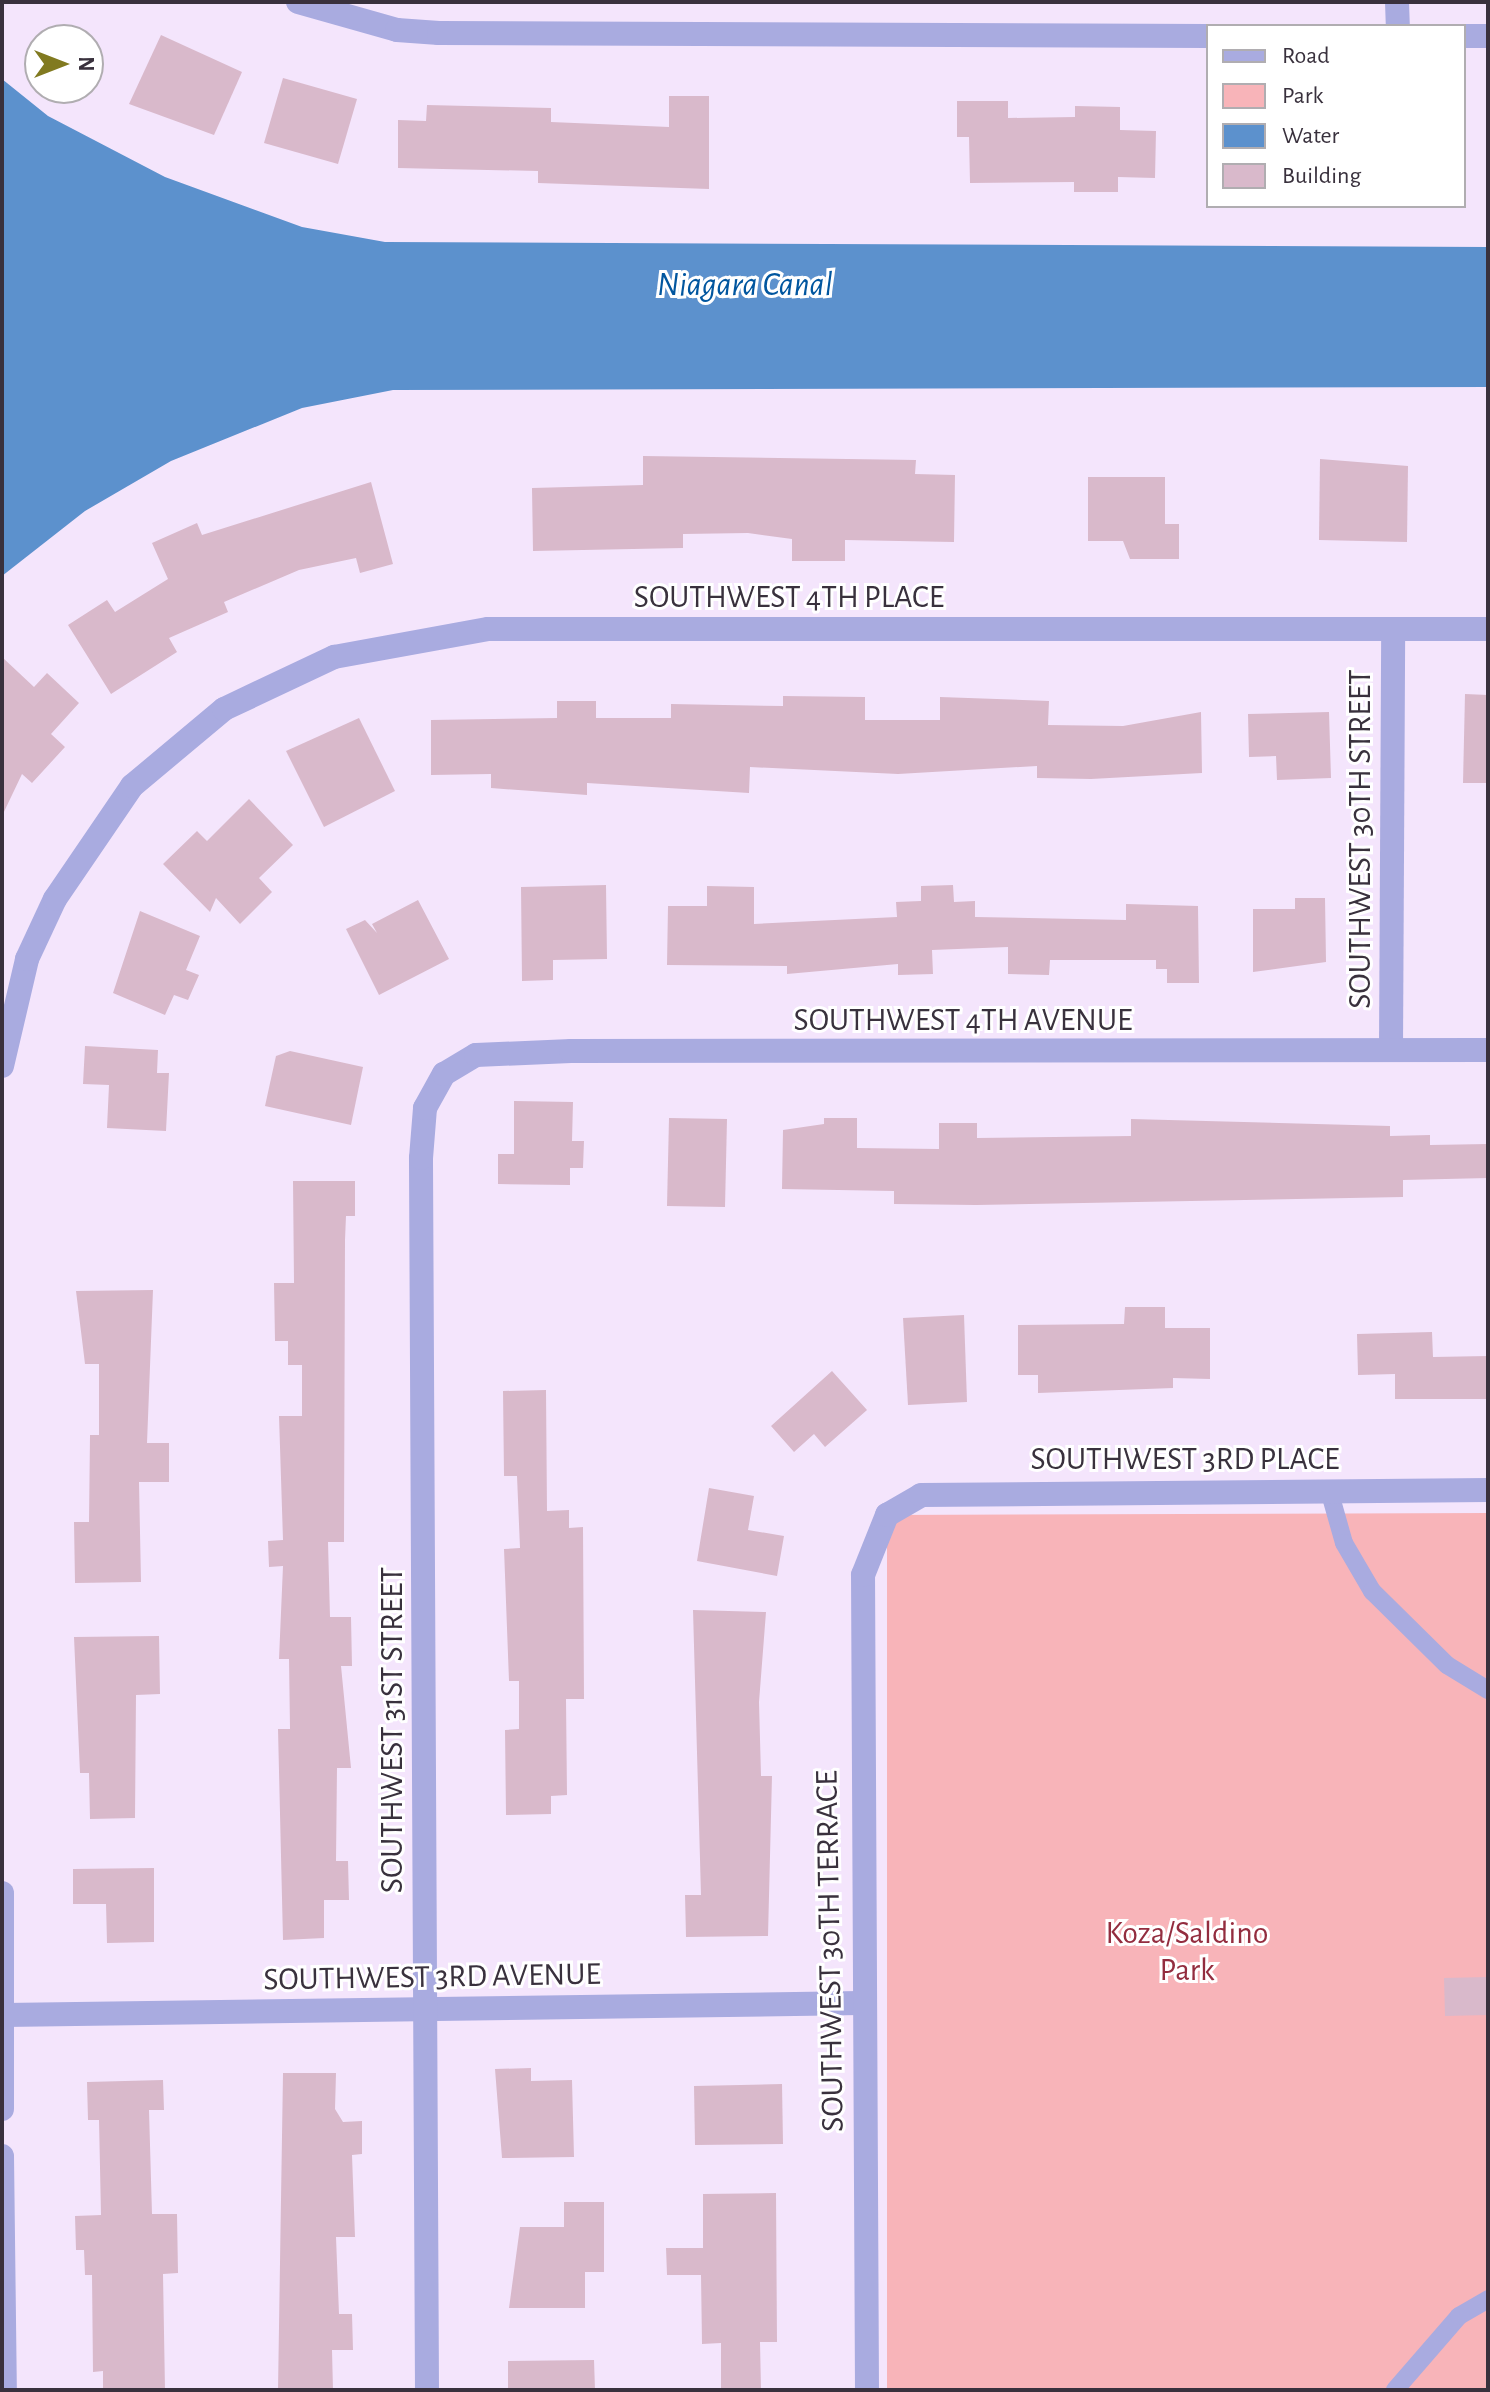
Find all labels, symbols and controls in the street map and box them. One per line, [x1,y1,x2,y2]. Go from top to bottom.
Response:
north arrow [24,24,104,104]
legend [1206,24,1466,208]
text: Road [1282,44,1330,68]
text: N [75,56,97,72]
text: Park [1282,84,1323,108]
text: Water [1282,124,1339,148]
text: Building [1282,164,1361,188]
water label: Niagara Canal [657,266,833,306]
street label: SOUTHWEST 4TH PLACE [634,578,944,616]
street label: SOUTHWEST 30TH STREET [1341,669,1379,1009]
street label: SOUTHWEST 4TH AVENUE [794,1001,1132,1039]
street label: SOUTHWEST 3RD PLACE [1031,1440,1339,1478]
street label: SOUTHWEST 31ST STREET [373,1567,411,1893]
street label: SOUTHWEST 30TH TERRACE [808,1770,852,2132]
park label: Koza/Saldino Park [1106,1915,1268,1990]
street label: SOUTHWEST 3RD AVENUE [263,1955,601,1999]

